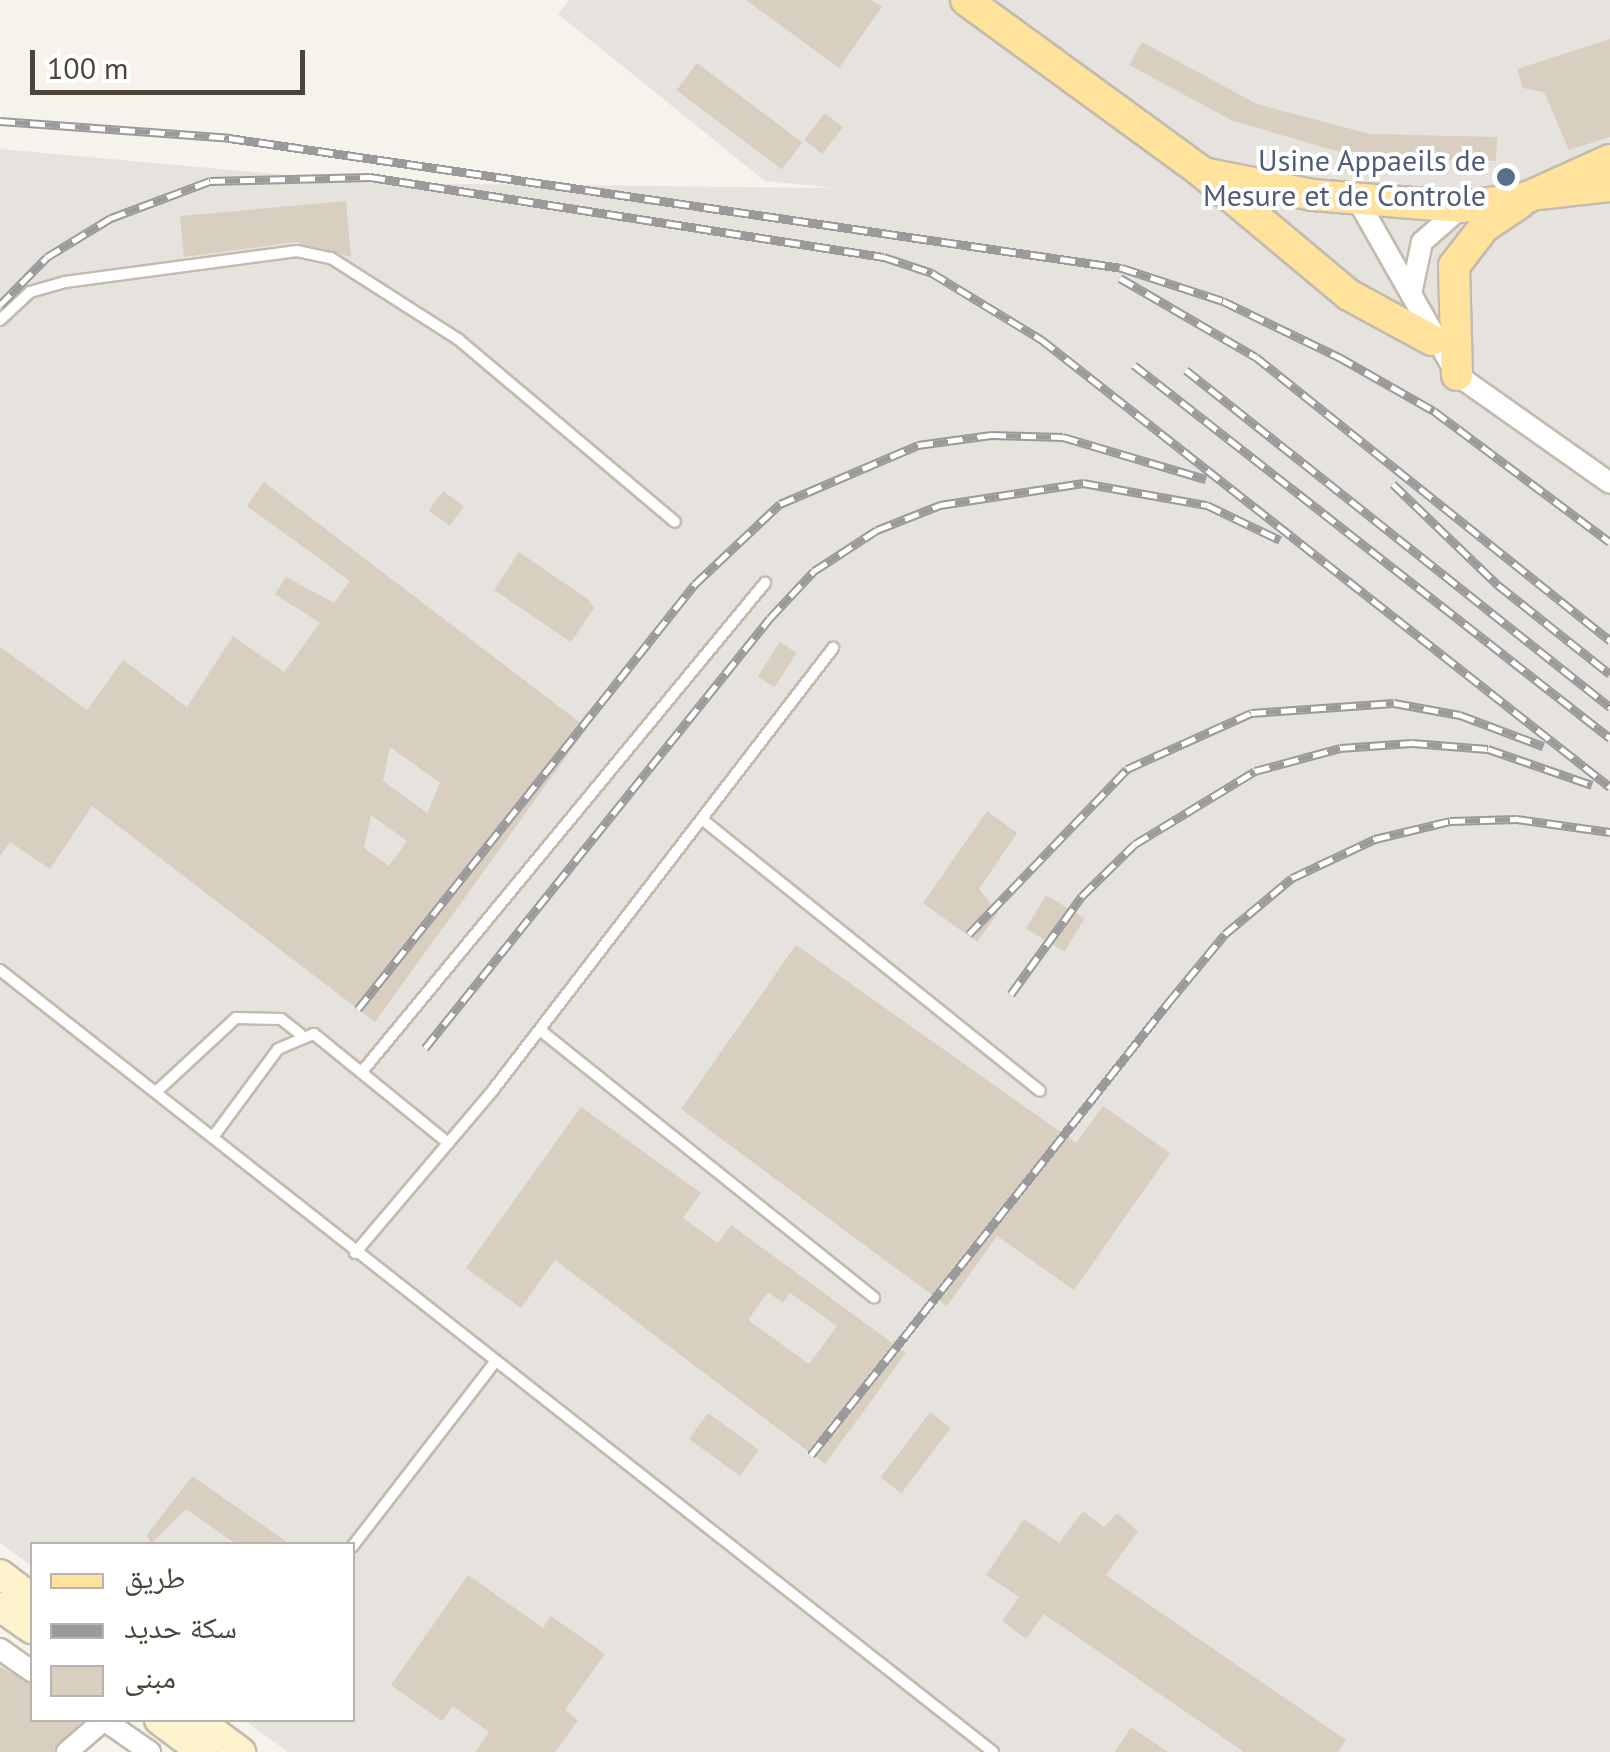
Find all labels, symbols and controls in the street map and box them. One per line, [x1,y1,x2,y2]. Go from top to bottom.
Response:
scale bar [35,30,310,92]
text: 100 m [47,48,128,87]
place label: Usine Appaeils de Mesure et de Controle [1203,142,1486,212]
marker: Usine Appaeils de Mesure et de Controle [1495,166,1517,188]
legend [30,1542,355,1722]
text: طريق [124,1557,185,1596]
text: سكة حديد [124,1607,237,1646]
text: مبنى [124,1657,176,1696]

